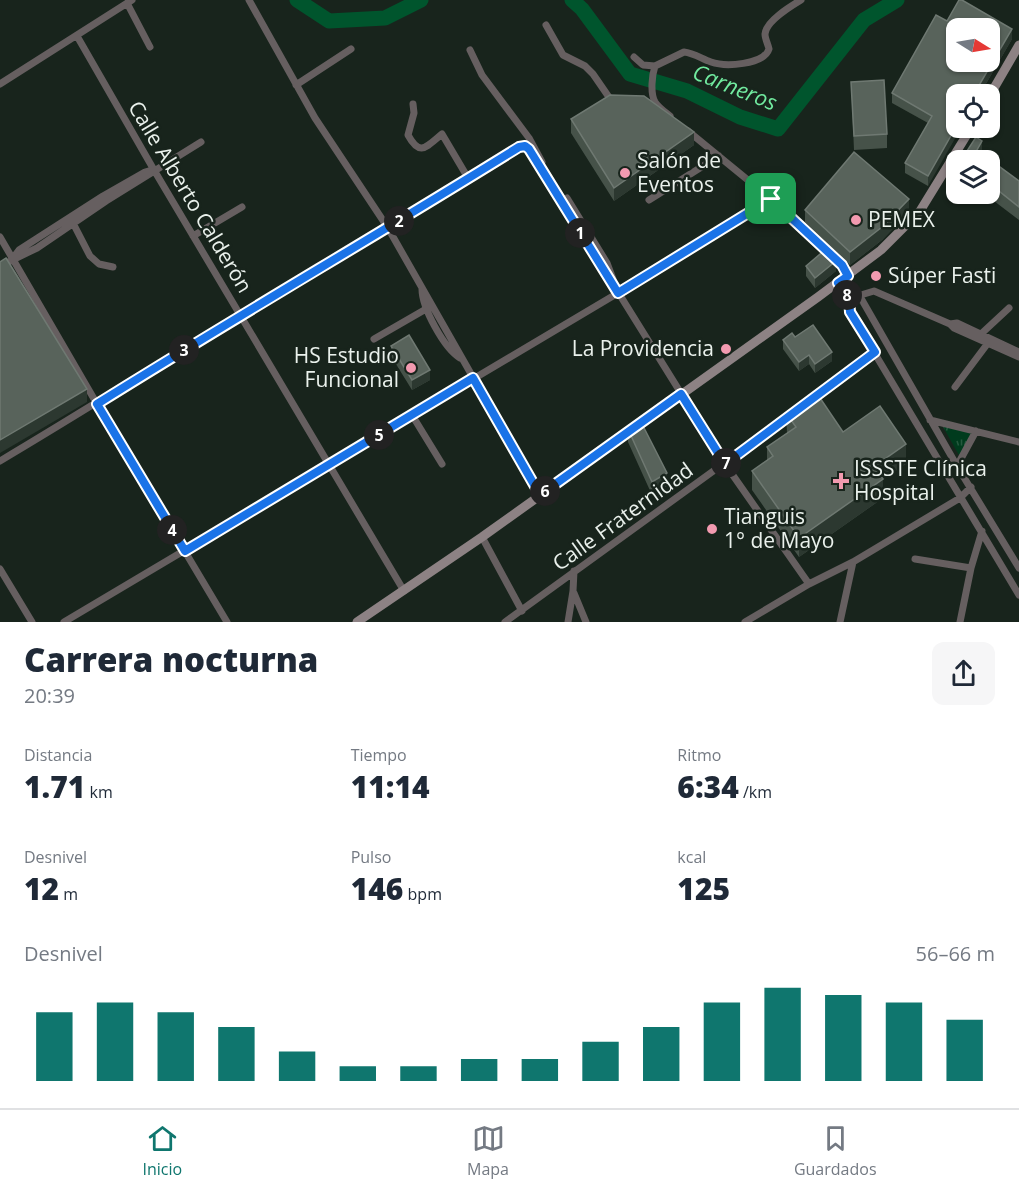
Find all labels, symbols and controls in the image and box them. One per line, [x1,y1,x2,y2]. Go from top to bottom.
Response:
north arrow [946,18,1000,72]
map controls [946,18,1000,204]
water label: Carneros [689,56,782,117]
button: locate [946,84,1000,138]
street label: Calle Alberto Calderón [122,95,259,298]
place label: Salón de Eventos [637,146,721,198]
button: layers [946,150,1000,204]
marker: Salón de Eventos [618,166,632,180]
pin [745,173,796,224]
icon: arrive [754,182,787,215]
place label: PEMEX [868,205,936,233]
pin: 2 [384,206,414,236]
text: 2 [394,210,404,232]
marker: PEMEX [849,213,863,227]
pin: 1 [565,218,595,248]
text: 1 [575,222,585,244]
place label: Súper Fasti [888,261,996,289]
marker: Súper Fasti [869,269,883,283]
pin: 8 [832,280,862,310]
text: 8 [842,284,852,306]
place label: La Providencia [572,334,714,362]
pin: 3 [169,335,199,365]
text: 3 [179,339,189,361]
place label: HS Estudio Funcional [294,341,399,393]
marker: La Providencia [719,342,733,356]
marker: HS Estudio Funcional [404,361,418,375]
pin: 5 [364,420,394,450]
text: 5 [374,424,384,446]
pin: 7 [711,448,741,478]
text: 7 [721,452,731,474]
place label: ISSSTE Clínica Hospital [854,454,987,506]
street label: Calle Fraternidad [547,456,698,577]
marker: ISSSTE Clínica Hospital [832,472,850,490]
pin: 6 [530,476,560,506]
text: 6 [540,480,550,502]
place label: Tianguis 1° de Mayo [724,502,834,554]
pin: 4 [157,515,187,545]
text: 4 [167,519,177,541]
marker: Tianguis 1° de Mayo [705,522,719,536]
text: Carrera nocturna [24,637,318,682]
button: share [932,642,995,705]
text: 20:39 [24,682,75,709]
text: Distancia [24,744,92,766]
text: Tiempo [351,744,407,766]
text: Ritmo [677,744,721,766]
text: 1.71 [24,766,85,807]
text: 11:14 [351,766,430,807]
text: 6:34 [677,766,739,807]
text: km [85,781,113,803]
text: /km [739,781,772,803]
text: Desnivel [24,846,87,868]
text: Pulso [351,846,391,868]
text: kcal [677,846,706,868]
text: 12 [24,868,59,909]
text: 146 [351,868,403,909]
text: 125 [677,868,730,909]
text: m [59,883,78,905]
text: bpm [403,883,442,905]
text: Desnivel [24,940,103,967]
text: 56–66 m [916,940,995,967]
tab: Inicio [142,1122,182,1180]
tab: Mapa [467,1122,509,1180]
tab: Guardados [794,1122,877,1180]

